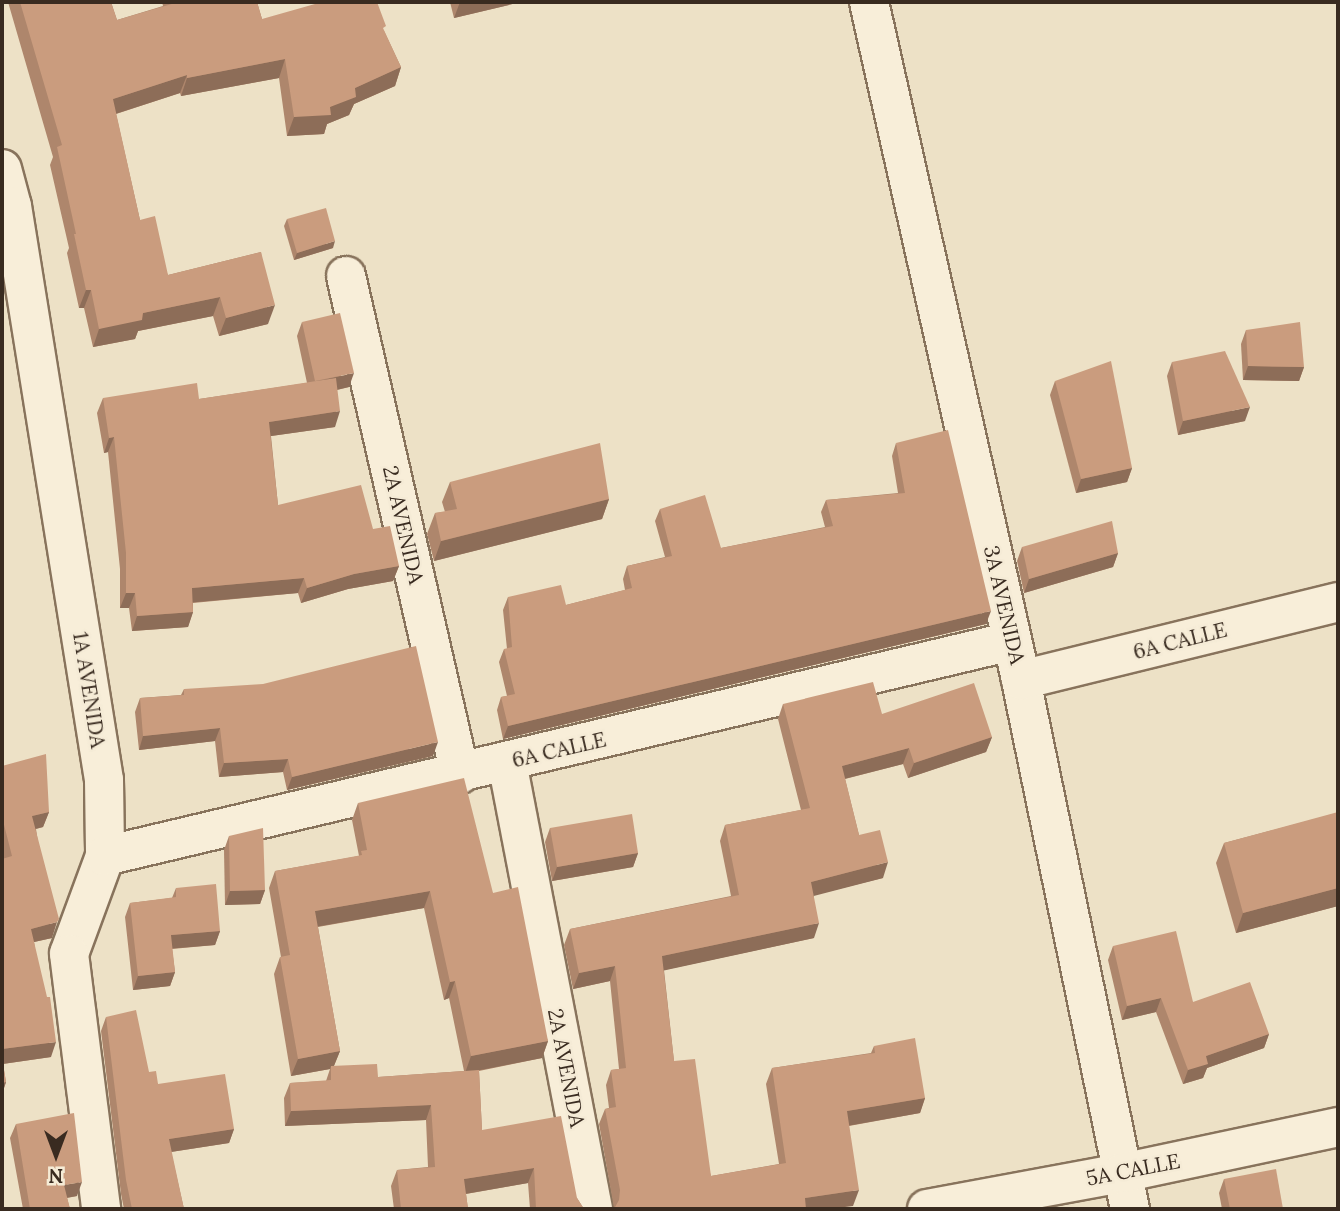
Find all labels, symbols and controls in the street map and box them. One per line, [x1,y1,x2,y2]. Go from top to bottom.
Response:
street label: 2A AVENIDA [377,463,429,587]
street label: 3A AVENIDA [978,543,1030,667]
street label: 6A CALLE [1130,617,1230,665]
street label: 1A AVENIDA [67,630,111,750]
street label: 6A CALLE [510,727,608,773]
street label: 2A AVENIDA [542,1006,590,1130]
north arrow [21,1120,91,1190]
street label: 5A CALLE [1084,1149,1182,1191]
text: N [49,1164,63,1188]

